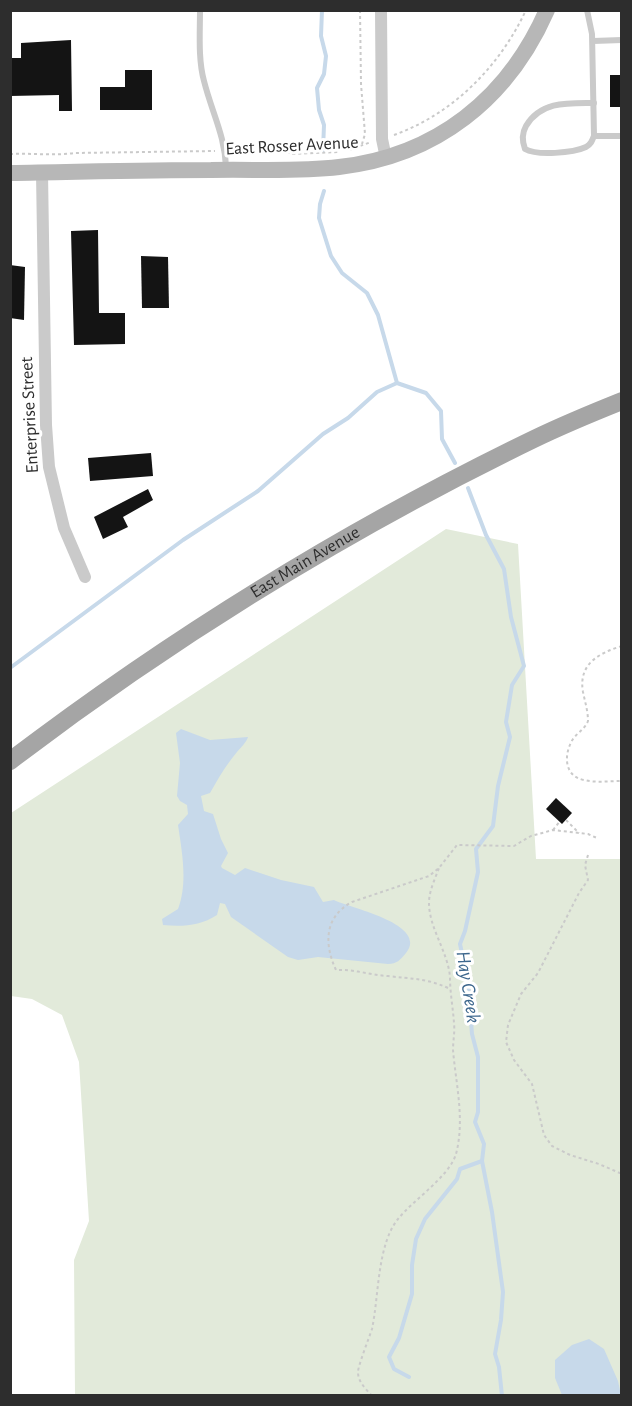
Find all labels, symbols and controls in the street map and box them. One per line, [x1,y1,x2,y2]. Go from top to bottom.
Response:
street label: East Rosser Avenue [225,134,359,158]
street label: Enterprise Street [18,356,42,474]
street label: East Main Avenue [247,523,363,602]
water label: Hay Creek [452,950,484,1024]

